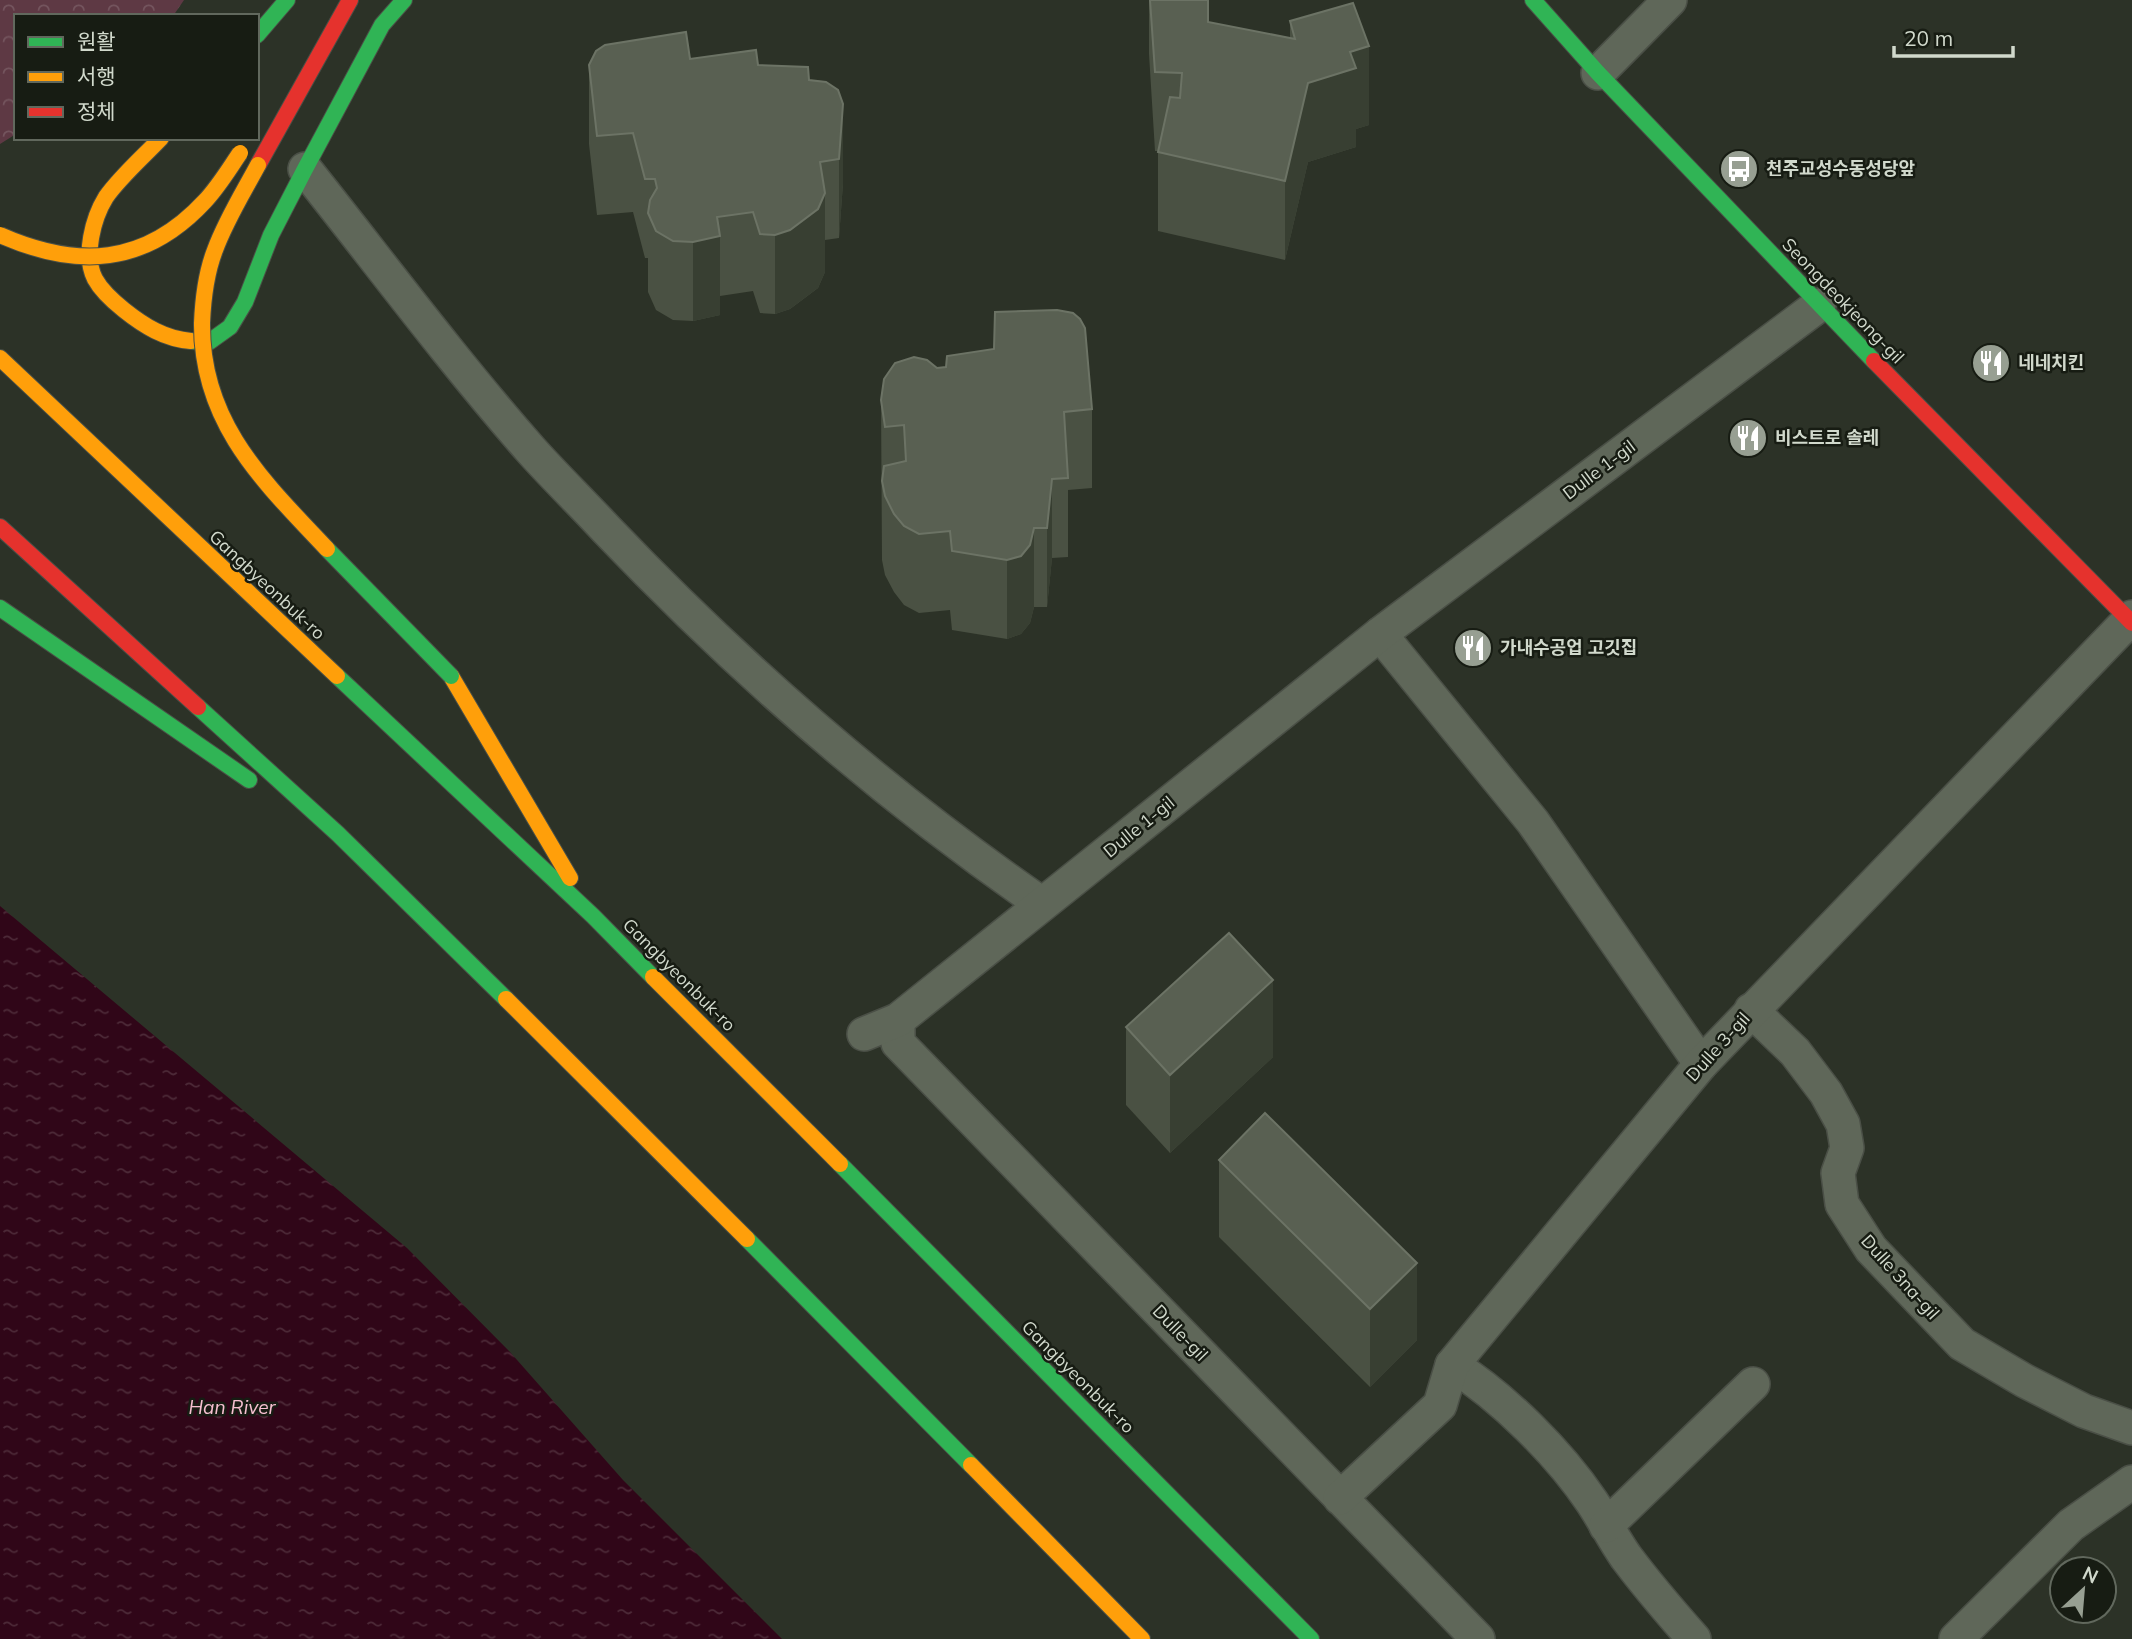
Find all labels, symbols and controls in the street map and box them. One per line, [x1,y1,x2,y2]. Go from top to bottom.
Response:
legend [14,14,259,140]
scale bar [1894,14,2013,58]
text: 20 m [1904,25,1953,51]
text: 원활 [77,28,116,54]
text: 서행 [77,63,116,89]
text: 정체 [77,98,116,124]
bus stop icon: 천주교성수동성당앞 [1718,148,1760,190]
place label: 천주교성수동성당앞 [1766,157,1915,180]
street label: Seongdeokjeong-gil [1777,233,1909,368]
restaurant icon: 네네치킨 [1970,342,2012,384]
place label: 네네치킨 [2018,351,2084,374]
restaurant icon: 비스트로 솔레 [1727,417,1769,459]
place label: 비스트로 솔레 [1775,426,1879,449]
street label: Dulle 1-gil [1558,435,1640,504]
street label: Gangbyeonbuk-ro [204,525,330,644]
restaurant icon: 가내수공업 고깃집 [1452,627,1494,669]
place label: 가내수공업 고깃집 [1500,636,1637,659]
street label: Dulle 1-gil [1098,791,1179,862]
street label: Gangbyeonbuk-ro [618,913,741,1036]
street label: Dulle 3-gil [1681,1007,1755,1086]
street label: Dulle 3na-gil [1856,1229,1945,1324]
street label: Dulle-gil [1148,1300,1213,1366]
street label: Gangbyeonbuk-ro [1017,1315,1140,1438]
water label: Han River [189,1395,277,1419]
north arrow [2048,1555,2118,1625]
text: N [2079,1561,2102,1589]

